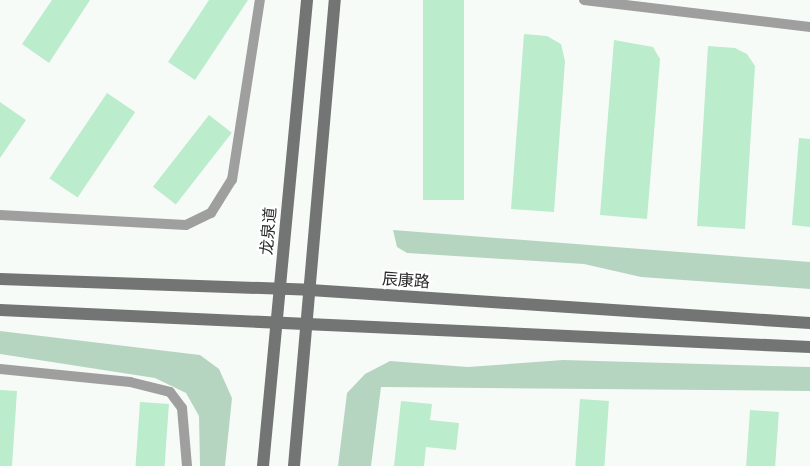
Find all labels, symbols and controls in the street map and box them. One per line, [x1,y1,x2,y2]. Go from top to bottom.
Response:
street label: 龙泉道 [256,206,280,256]
street label: 辰康路 [381,269,431,291]

